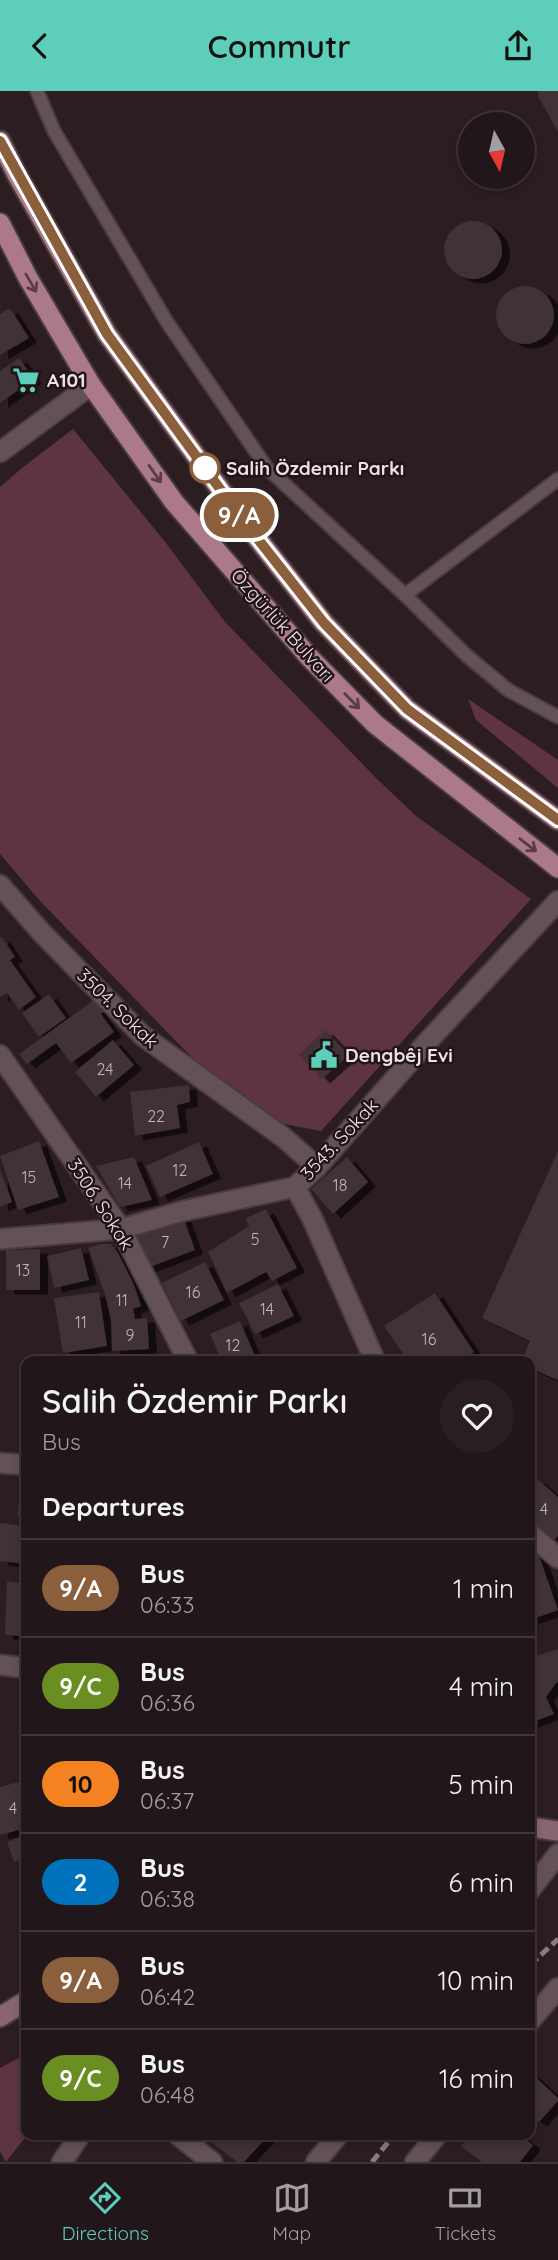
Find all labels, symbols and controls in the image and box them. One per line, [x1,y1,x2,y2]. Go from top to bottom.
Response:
text: Commutr [207,26,351,66]
icon: back [21,27,59,65]
icon: share [499,27,537,65]
north arrow [458,112,536,189]
map controls [458,112,535,189]
one-way arrow [24,273,38,293]
supermarket icon: A101 [11,365,41,395]
place label: A101 [47,368,86,392]
marker: Salih Özdemir Parkı [190,453,220,483]
place label: Salih Özdemir Parkı [226,456,404,480]
one-way arrow [148,464,162,483]
line badge: 9/A [199,492,279,538]
text: 9/A [218,500,260,530]
street label: Özgürlük Bulvarı [226,563,340,687]
one-way arrow [344,692,361,709]
one-way arrow [519,837,537,852]
street label: 3504. Sokak [72,963,164,1053]
public building icon: Dengbêj Evi [309,1040,339,1070]
place label: Dengbêj Evi [345,1043,453,1067]
house number: 24 [96,1059,114,1079]
street label: 3543. Sokak [295,1093,383,1185]
house number: 22 [147,1106,165,1126]
street label: 3506. Sokak [63,1154,139,1254]
house number: 12 [173,1160,188,1180]
house number: 15 [22,1167,36,1187]
house number: 14 [118,1173,132,1193]
house number: 18 [333,1175,347,1195]
house number: 5 [251,1229,259,1249]
house number: 7 [161,1232,169,1252]
house number: 13 [16,1260,30,1280]
house number: 16 [186,1282,201,1302]
house number: 11 [116,1290,128,1310]
house number: 14 [260,1299,274,1319]
house number: 11 [75,1312,87,1332]
house number: 9 [126,1325,135,1345]
house number: 16 [422,1329,437,1349]
house number: 12 [226,1335,241,1355]
button: heart [440,1379,514,1453]
text: Salih Özdemir Parkı [42,1380,347,1421]
text: Bus [42,1427,81,1456]
text: Departures [42,1490,185,1523]
house number: 4 [540,1499,548,1519]
text: Bus [140,1557,185,1590]
text: 1 min [453,1572,514,1605]
text: 9/A [59,1573,102,1603]
text: 06:33 [140,1590,194,1619]
text: Bus [140,1655,185,1688]
text: 4 min [449,1670,514,1703]
text: 9/C [59,1671,102,1701]
text: 06:36 [140,1688,195,1717]
text: Bus [140,1753,185,1786]
text: 5 min [448,1768,514,1801]
text: 10 [68,1769,93,1799]
text: 06:37 [140,1786,194,1815]
house number: 4 [9,1798,17,1818]
text: Bus [140,1851,185,1884]
text: 6 min [449,1866,514,1899]
text: 2 [74,1867,87,1897]
text: 06:38 [140,1884,195,1913]
text: Bus [140,1949,185,1982]
text: 10 min [438,1964,514,1997]
text: 9/A [59,1965,102,1995]
text: 06:42 [140,1982,195,2011]
text: Bus [140,2047,185,2080]
text: 16 min [439,2062,514,2095]
text: 9/C [59,2063,102,2093]
text: 06:48 [140,2080,195,2109]
tab: Directions [62,2179,149,2245]
tab: Map [272,2179,311,2245]
tab: Tickets [435,2179,496,2245]

